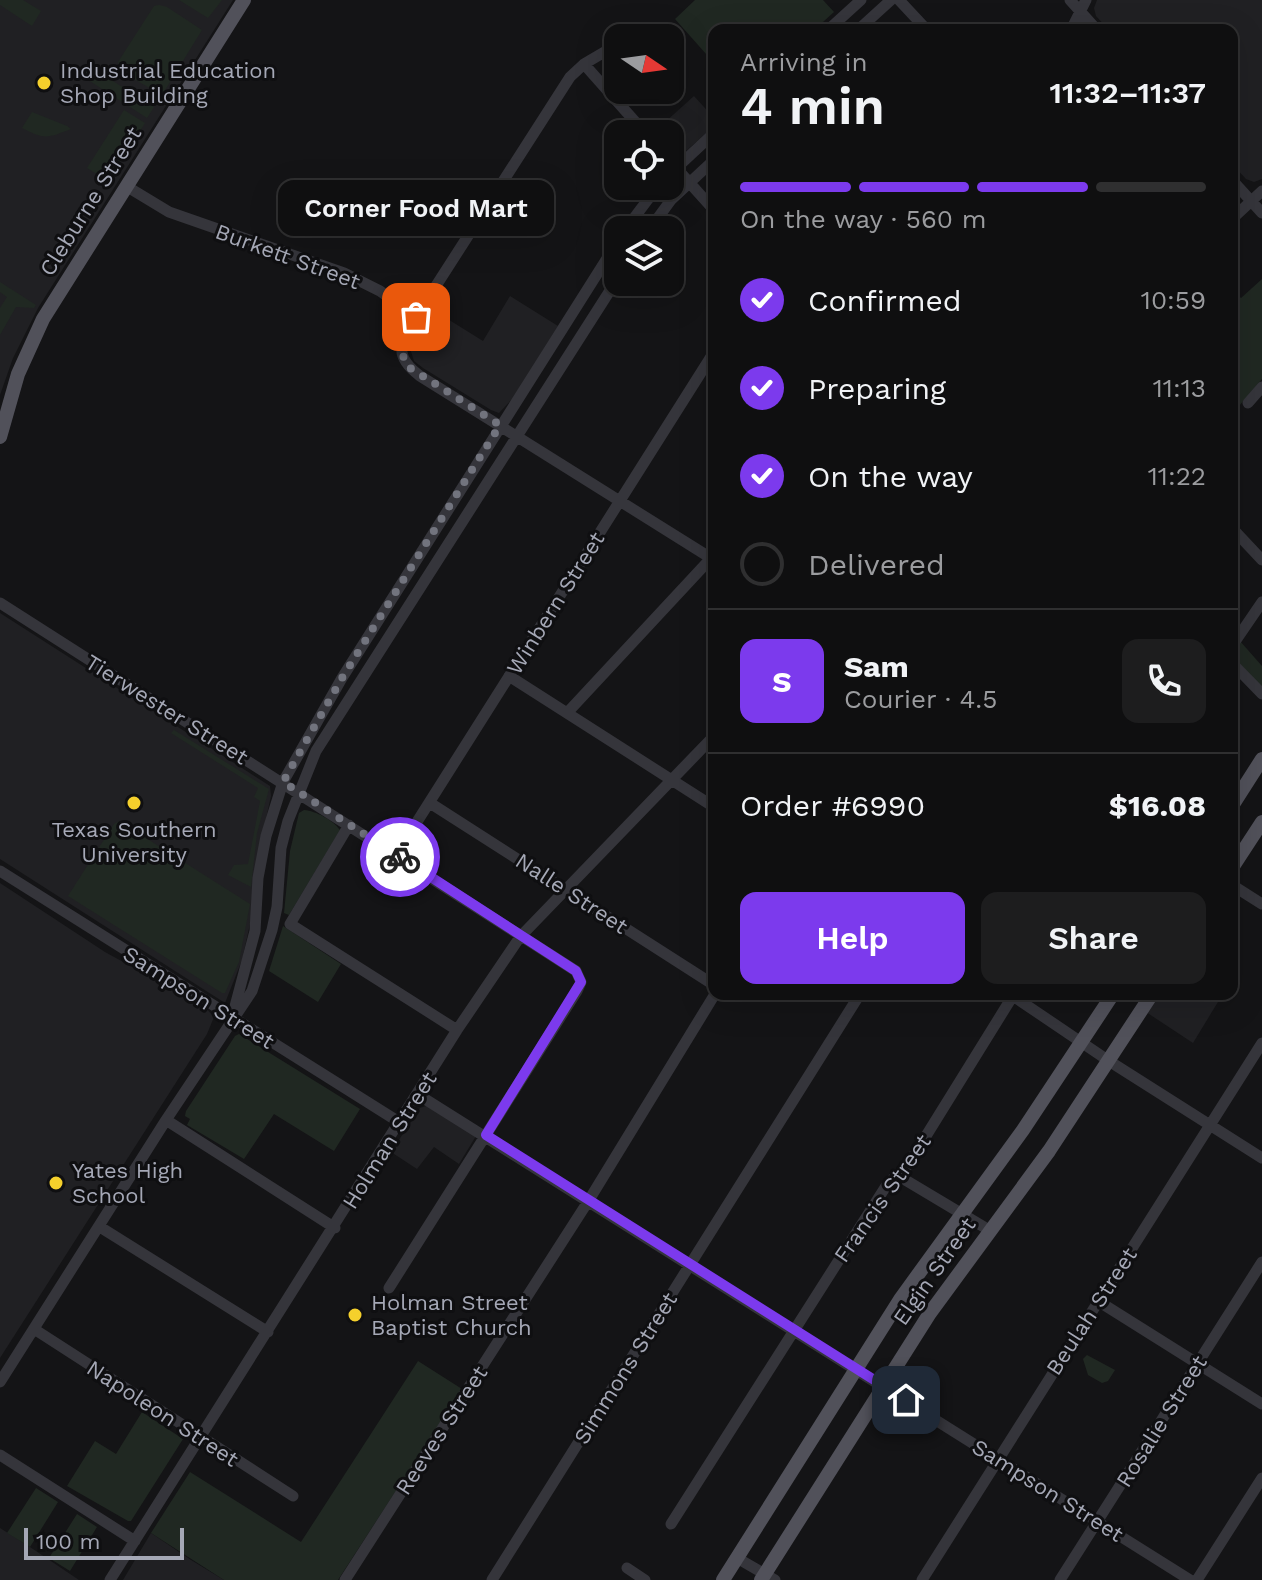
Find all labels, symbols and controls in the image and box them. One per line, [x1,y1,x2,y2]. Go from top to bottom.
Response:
north arrow [604,24,684,104]
map controls [604,24,684,296]
text: Arriving in [740,47,868,77]
place label: Industrial Education Shop Building [60,58,276,108]
marker: Industrial Education Shop Building [35,74,53,92]
text: 11:32–11:37 [1049,75,1206,110]
text: 4 min [740,76,885,137]
button: locate [604,120,684,200]
street label: Cleburne Street [35,122,146,280]
callout: Corner Food Mart [278,181,554,237]
text: Corner Food Mart [304,193,528,223]
text: On the way · 560 m [740,204,987,234]
button: layers [604,216,684,296]
street label: Burkett Street [212,219,364,294]
icon: check [740,278,784,322]
pin [382,283,450,351]
text: Confirmed [808,283,962,318]
text: 10:59 [1141,285,1206,315]
icon: bag [394,295,438,339]
icon: check [740,366,784,410]
text: Preparing [808,371,946,406]
text: 11:13 [1153,373,1206,403]
icon: check [740,454,784,498]
text: On the way [808,459,973,494]
text: 11:22 [1148,461,1206,491]
street label: Winbern Street [502,527,609,679]
text: Delivered [808,547,945,582]
button: phone [1122,639,1206,723]
street label: Tierwester Street [81,649,253,770]
text: Sam [844,649,909,684]
text: S [772,664,792,699]
text: Courier · 4.5 [844,684,997,714]
text: Order #6990 [740,788,925,823]
text: $16.08 [1109,788,1206,823]
marker: Texas Southern University [125,794,143,812]
place label: Texas Southern University [51,817,217,867]
courier [360,817,440,897]
icon: bike [378,835,422,879]
street label: Nalle Street [511,848,632,939]
button: Help [740,892,965,984]
button: Share [981,892,1206,984]
street label: Sampson Street [119,941,279,1054]
street label: Holman Street [337,1067,442,1213]
street label: Francis Street [829,1129,936,1267]
place label: Yates High School [72,1158,183,1208]
marker: Yates High School [47,1174,65,1192]
street label: Elgin Street [888,1213,981,1330]
street label: Beulah Street [1041,1243,1142,1380]
street label: Simmons Street [569,1288,682,1449]
place label: Holman Street Baptist Church [371,1290,532,1340]
marker: Holman Street Baptist Church [346,1306,364,1324]
street label: Rosalie Street [1111,1351,1212,1492]
street label: Napoleon Street [82,1355,243,1472]
street label: Reeves Street [390,1361,492,1499]
pin [872,1366,940,1434]
icon: home [884,1378,928,1422]
street label: Sampson Street [968,1434,1128,1547]
scale bar [24,1524,184,1560]
text: 100 m [36,1529,100,1554]

